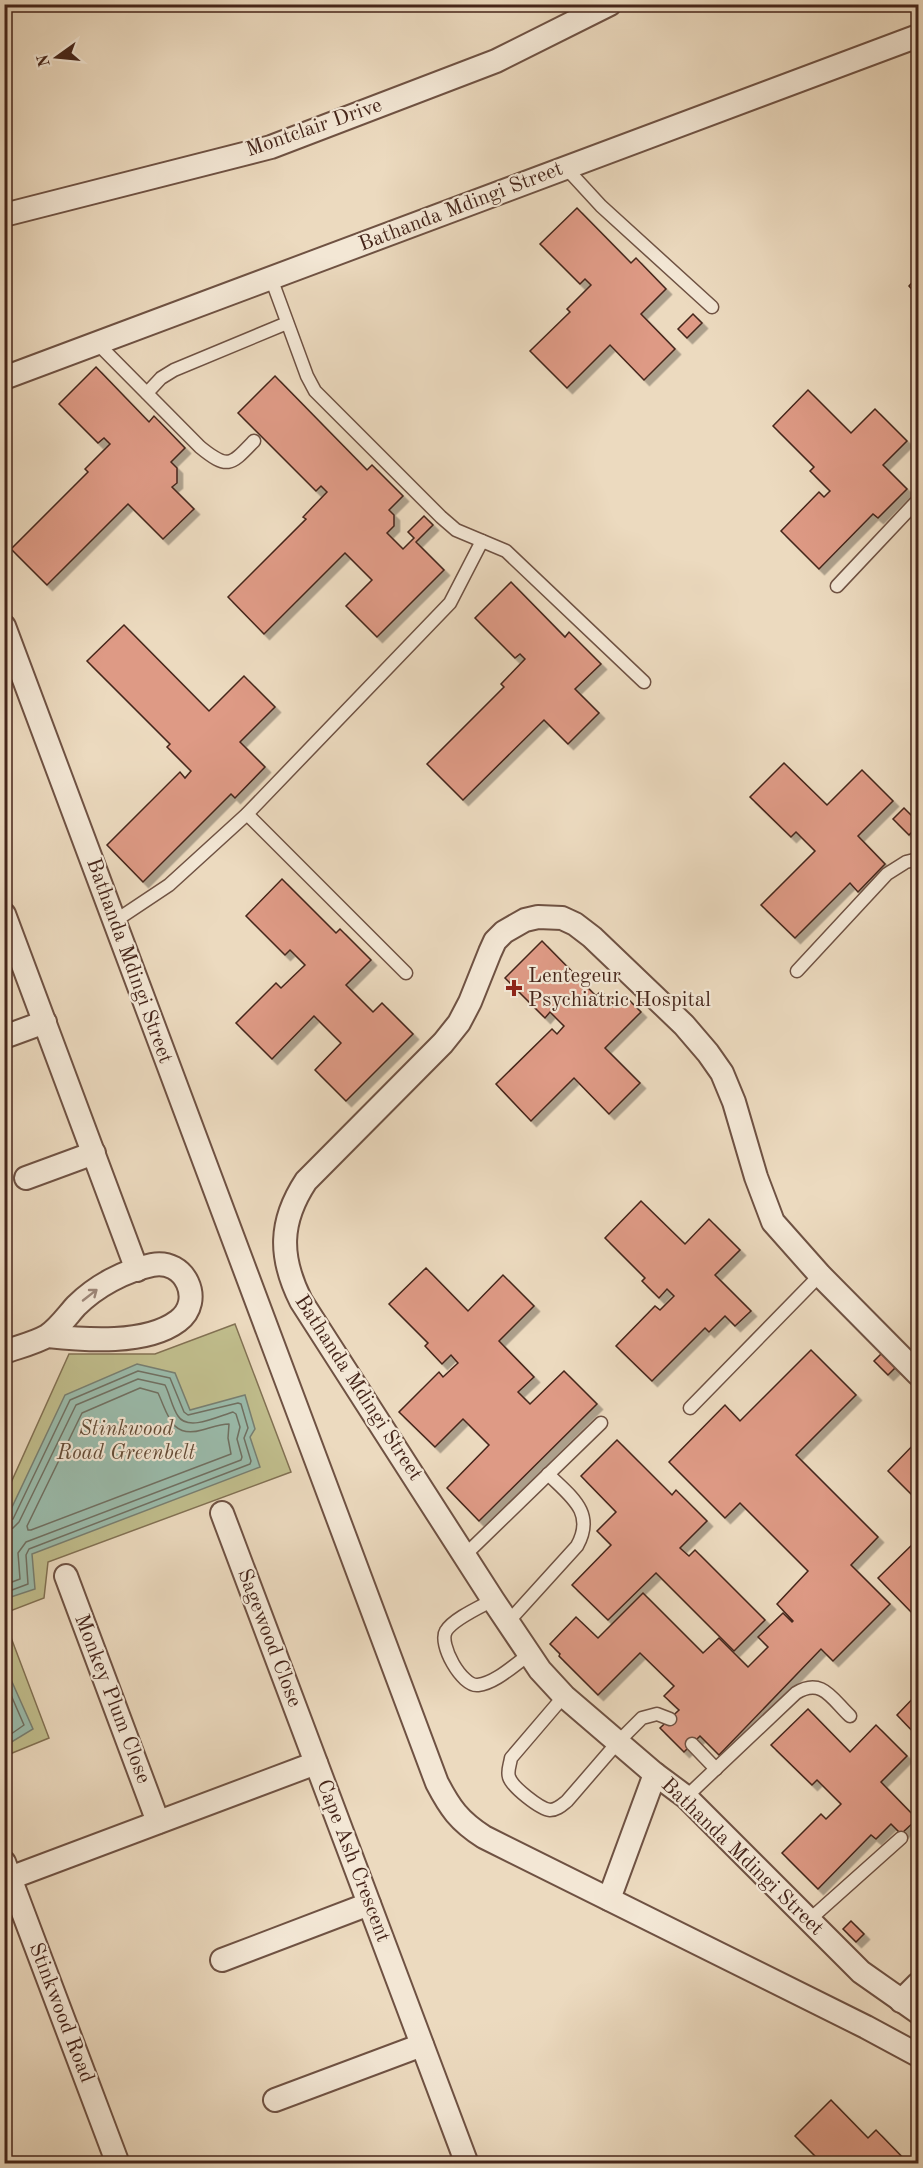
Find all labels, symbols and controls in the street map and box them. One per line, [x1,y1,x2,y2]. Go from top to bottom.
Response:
north arrow [27,27,87,87]
text: N [35,52,54,68]
street label: Montclair Drive [243,95,385,161]
street label: Bathanda Mdingi Street [356,158,566,256]
street label: Bathanda Mdingi Street [82,856,176,1066]
place label: Lentegeur Psychiatric Hospital [528,966,711,1011]
marker: Lentegeur Psychiatric Hospital [505,979,523,997]
one-way arrow [81,1289,97,1302]
street label: Bathanda Mdingi Street [290,1291,426,1485]
park label: Stinkwood Road Greenbelt [56,1419,195,1464]
street label: Sagewood Close [233,1566,305,1710]
street label: Monkey Plum Close [70,1611,154,1787]
street label: Bathanda Mdingi Street [657,1774,827,1940]
street label: Cape Ash Crescent [312,1777,394,1945]
street label: Stinkwood Road [25,1940,97,2086]

